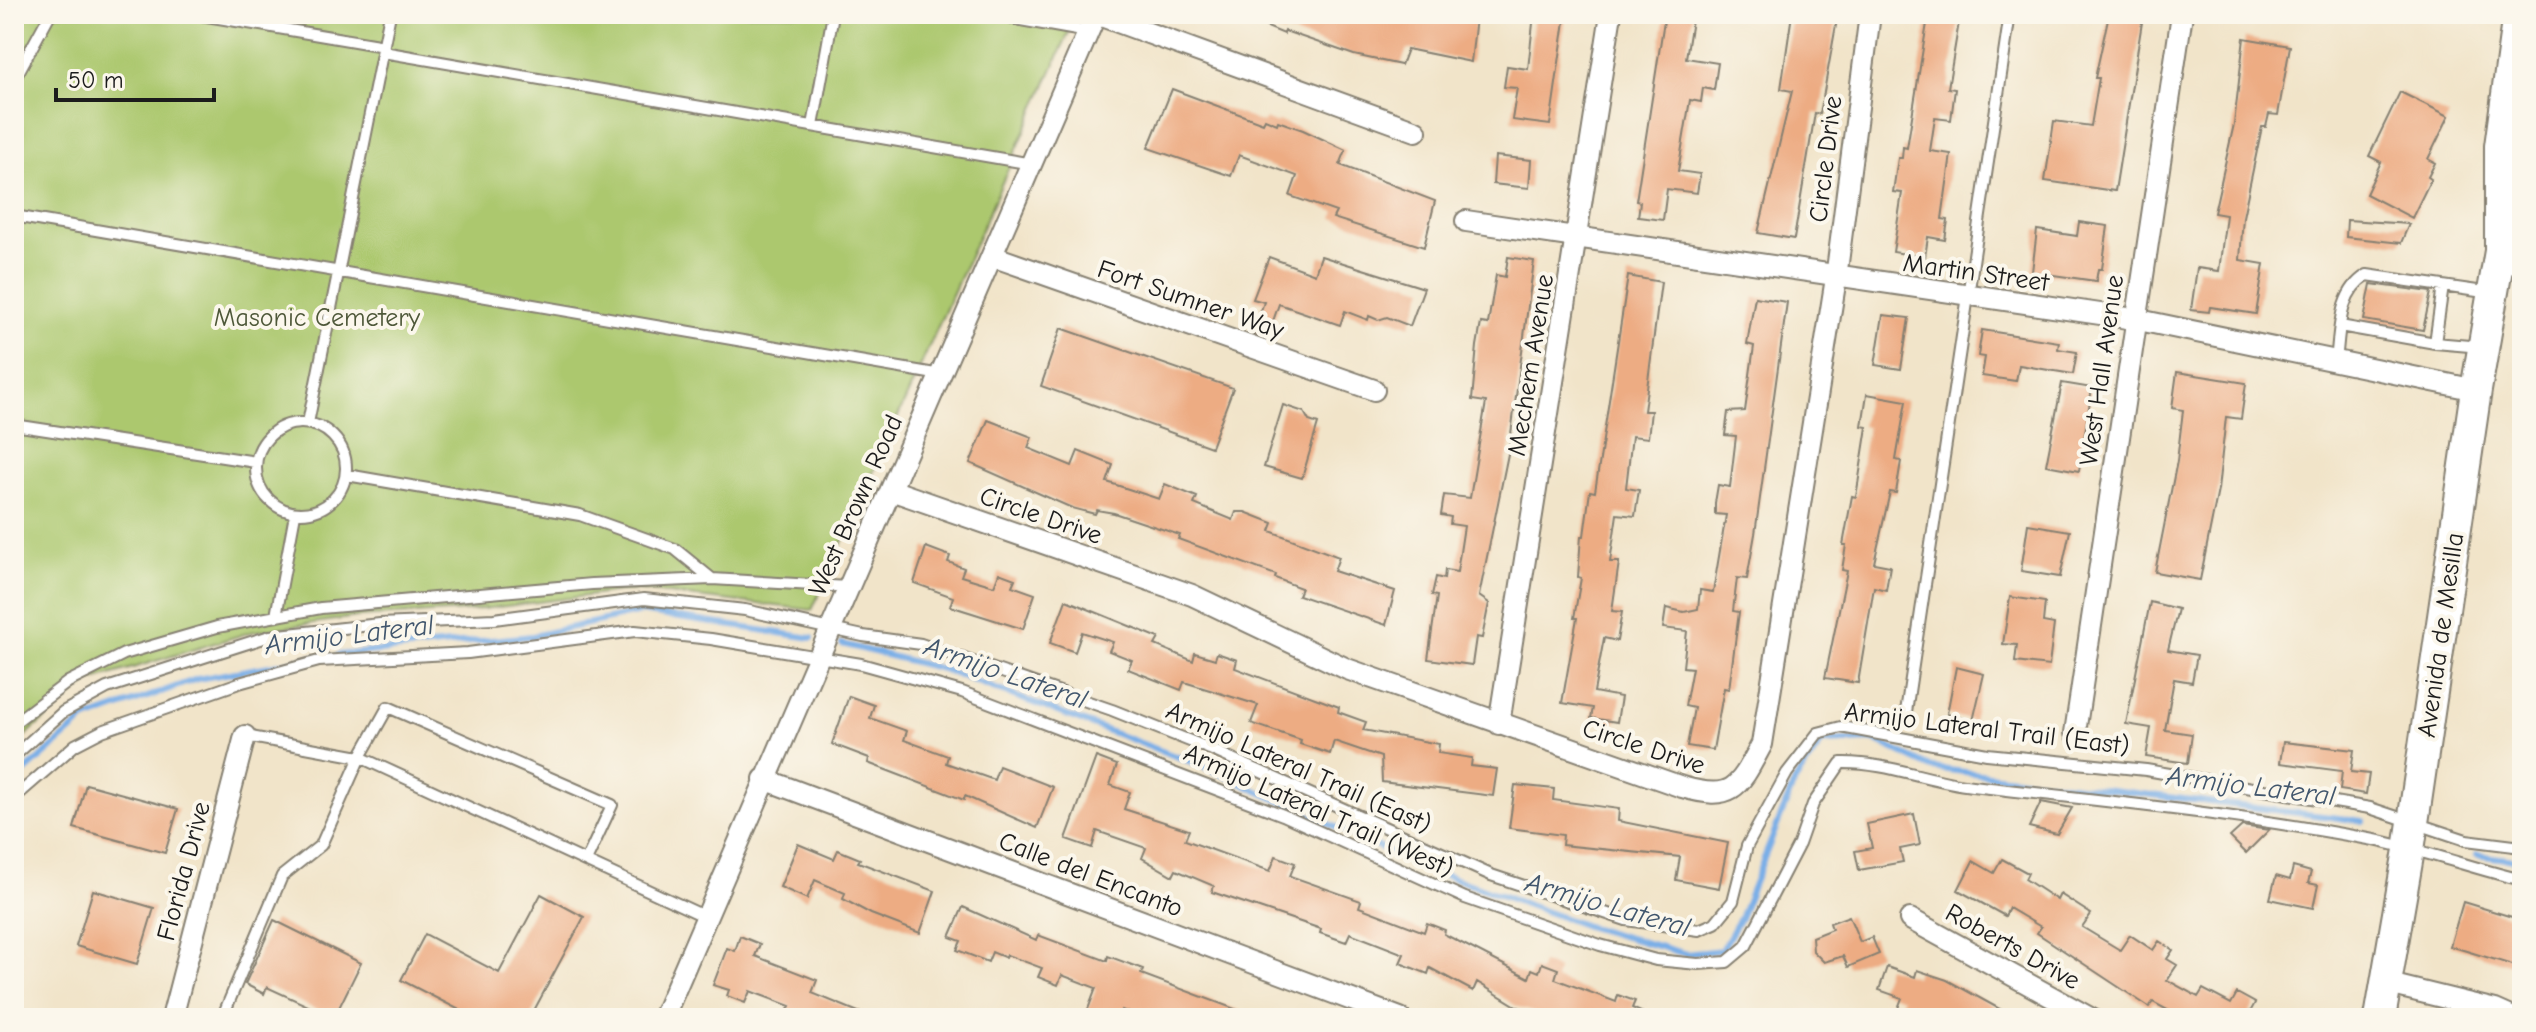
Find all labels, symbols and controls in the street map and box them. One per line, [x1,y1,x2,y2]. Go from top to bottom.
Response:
scale bar [56,52,214,102]
text: 50 m [68,66,124,94]
street label: Circle Drive [1803,94,1849,224]
street label: Martin Street [1901,248,2052,298]
street label: Fort Sumner Way [1094,254,1288,346]
street label: Mechem Avenue [1502,272,1560,458]
street label: West Hall Avenue [2074,273,2130,467]
park label: Masonic Cemetery [214,303,421,333]
street label: West Brown Road [803,410,909,601]
street label: Circle Drive [976,481,1106,551]
street label: Avenida de Mesilla [2412,531,2470,739]
water label: Armijo Lateral [262,609,436,661]
water label: Armijo Lateral [919,630,1092,716]
street label: Armijo Lateral Trail (East) [1161,696,1436,840]
street label: Armijo Lateral Trail (East) [1843,697,2131,761]
street label: Circle Drive [1579,713,1709,781]
street label: Armijo Lateral Trail (West) [1179,738,1458,884]
water label: Armijo Lateral [2164,760,2338,812]
street label: Florida Drive [151,799,217,944]
street label: Calle del Encanto [994,826,1187,924]
water label: Armijo Lateral [1521,866,1695,944]
street label: Roberts Drive [1940,898,2085,996]

